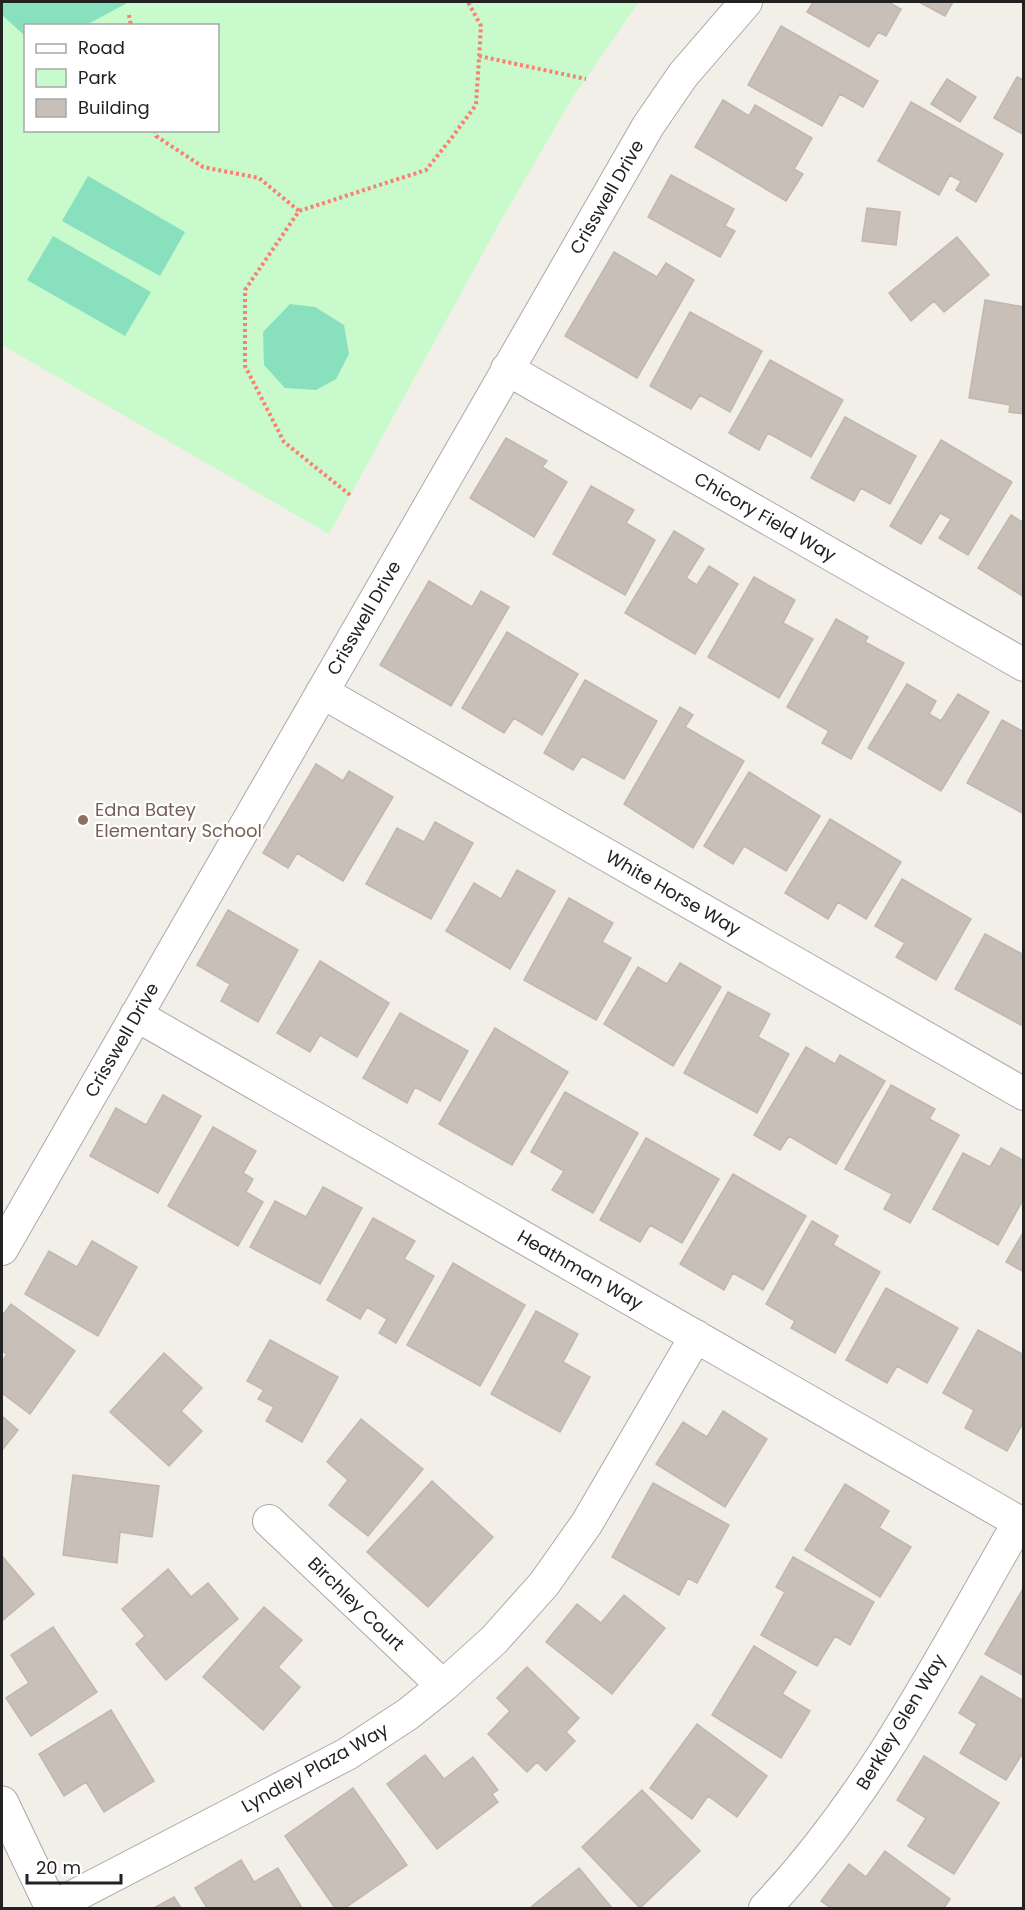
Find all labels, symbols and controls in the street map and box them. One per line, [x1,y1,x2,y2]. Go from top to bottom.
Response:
legend [24,24,219,132]
text: Road [78,35,125,60]
text: Park [78,65,117,90]
text: Building [78,95,150,120]
street label: Crisswell Drive [564,135,650,259]
street label: Chicory Field Way [690,466,841,567]
street label: Crisswell Drive [321,556,407,680]
place label: Edna Batey Elementary School [95,797,262,843]
marker: Edna Batey Elementary School [76,813,90,827]
street label: White Horse Way [601,844,745,941]
street label: Crisswell Drive [79,978,165,1102]
street label: Heathman Way [513,1224,647,1316]
street label: Birchley Court [303,1551,410,1656]
street label: Berkley Glen Way [850,1649,951,1794]
street label: Lyndley Plaza Way [237,1717,393,1818]
scale bar [27,1847,122,1885]
text: 20 m [36,1855,81,1880]

